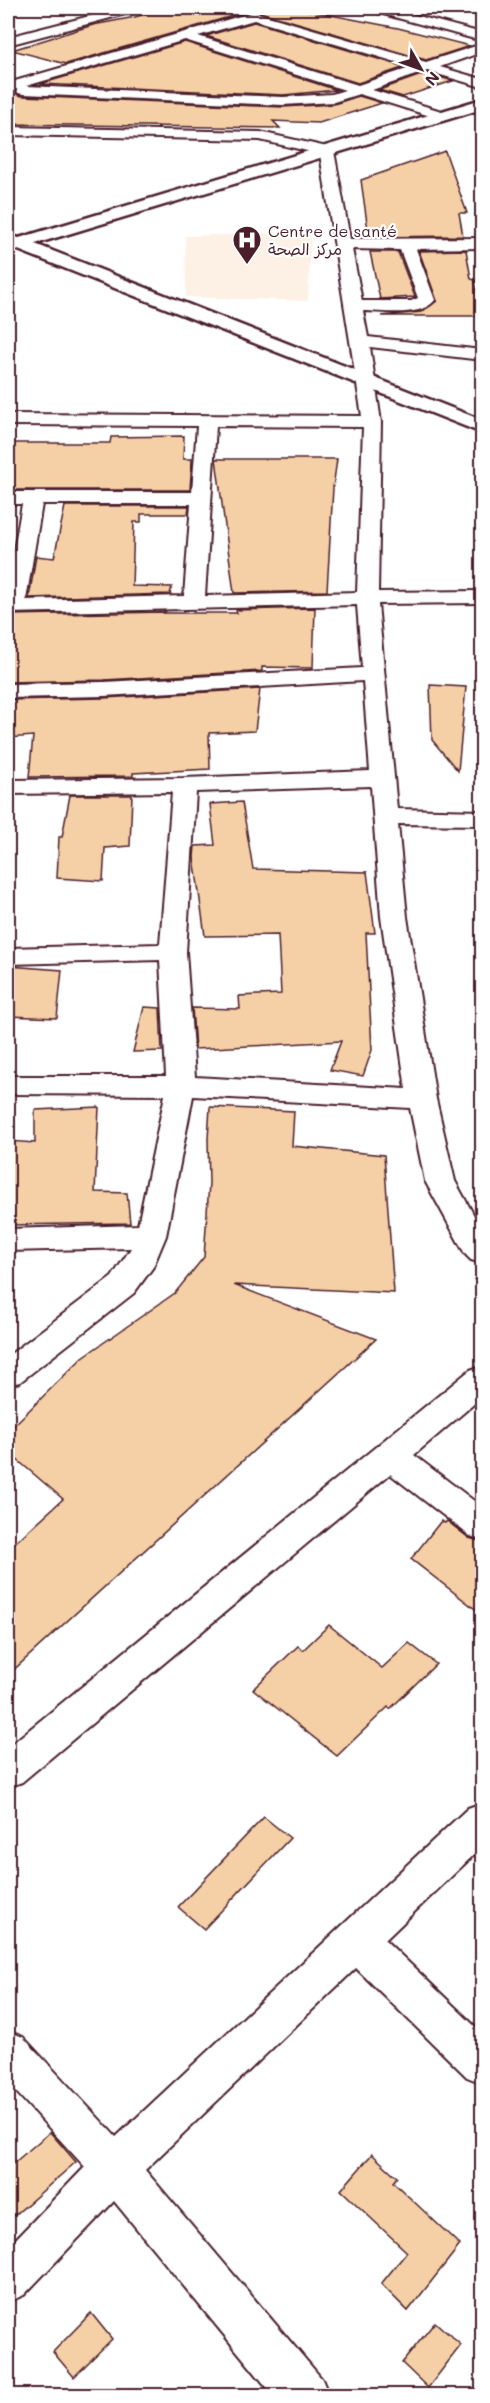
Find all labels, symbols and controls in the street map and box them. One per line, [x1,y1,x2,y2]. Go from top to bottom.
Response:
north arrow [391,39,451,99]
text: N [421,68,445,90]
place label: Centre de santé مركز الصحة [268,220,397,259]
hospital icon: Centre de santé مركز الصحة [231,224,263,266]

